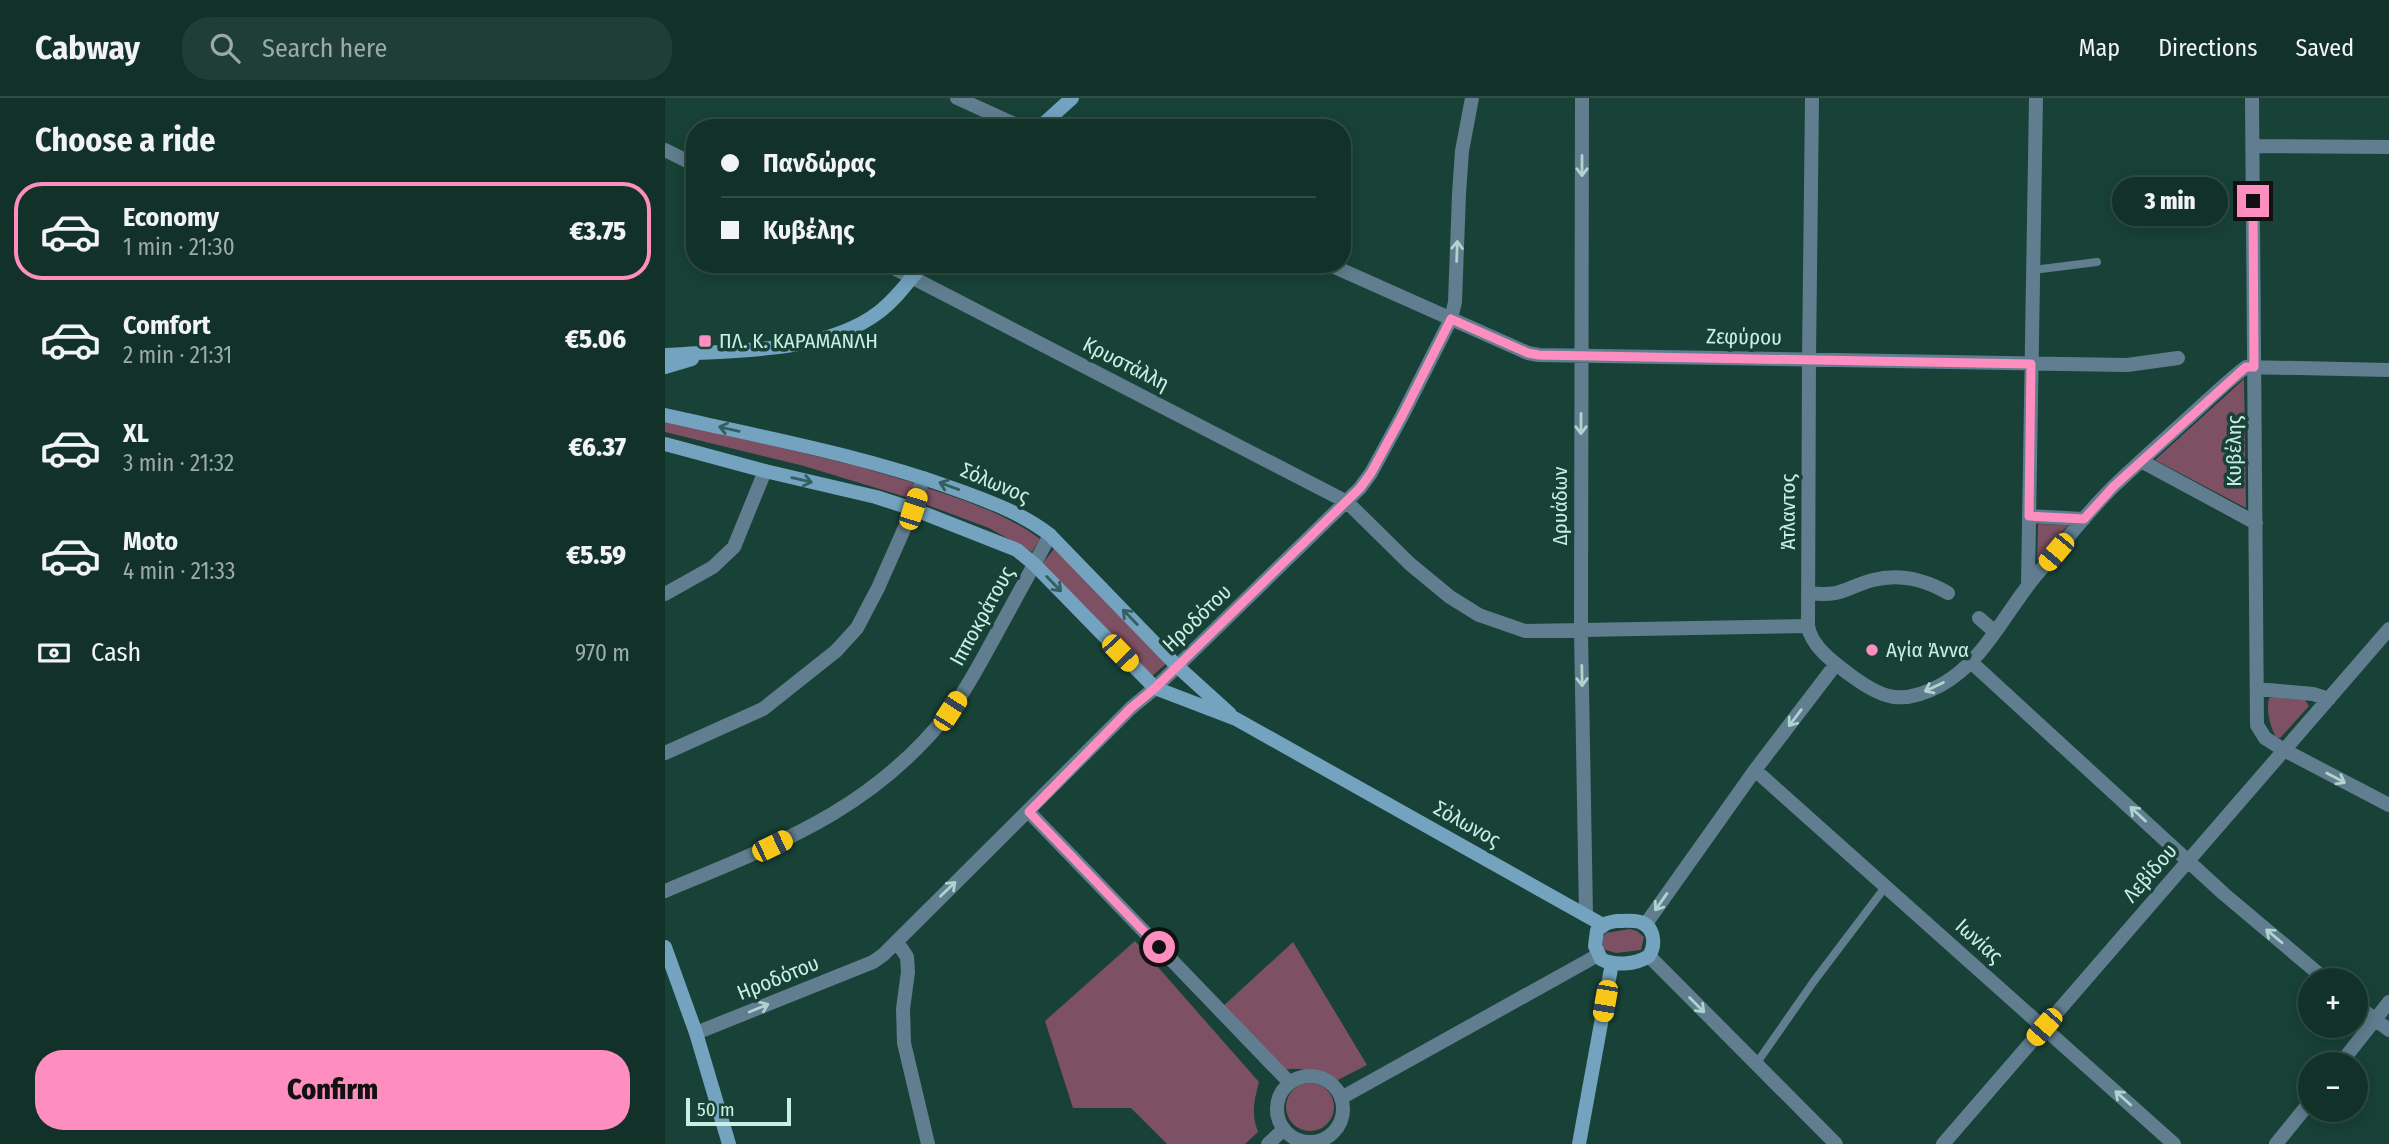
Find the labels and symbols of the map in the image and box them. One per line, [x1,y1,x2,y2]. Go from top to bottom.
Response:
one-way arrow [1575,154,1589,177]
callout: 3 min [2113,176,2229,226]
route end [2237,185,2269,217]
one-way arrow [1450,240,1463,263]
street label: Ζεφύρου [1706,323,1782,351]
place label: ΠΛ. Κ. ΚΑΡΑΜΑΝΛΗ [719,328,878,354]
street label: Κρυστάλλη [1079,331,1173,397]
marker: ΠΛ. Κ. ΚΑΡΑΜΑΝΛΗ [697,333,713,349]
one-way arrow [1574,412,1588,435]
street label: Κυβέλης [2221,415,2247,487]
one-way arrow [718,422,740,435]
street label: Σόλωνος [957,457,1034,509]
street label: Δρυάδων [1547,467,1573,545]
one-way arrow [790,474,813,487]
street label: Άτλαντος [1775,474,1801,550]
one-way arrow [938,479,960,491]
car [897,486,930,532]
car [2035,529,2078,575]
street label: Ιπποκράτους [944,562,1020,670]
one-way arrow [1045,575,1062,592]
street label: Ηροδότου [1157,579,1237,657]
one-way arrow [1121,609,1138,626]
car [1098,631,1143,675]
place label: Αγία Άννα [1886,637,1969,663]
marker: Αγία Άννα [1864,642,1880,658]
one-way arrow [1575,664,1589,687]
one-way arrow [1924,681,1945,695]
car [930,688,971,734]
one-way arrow [1788,708,1802,727]
one-way arrow [2325,771,2346,785]
street label: Σόλωνος [1429,795,1505,853]
one-way arrow [2129,806,2147,822]
car [749,827,796,865]
street label: Λεβίδου [2117,838,2183,908]
one-way arrow [939,881,956,898]
one-way arrow [1654,892,1668,911]
street label: Ιωνίας [1950,913,2008,969]
one-way arrow [2265,928,2283,944]
route start [1143,931,1175,963]
street label: Ηροδότου [733,950,823,1006]
car [1592,978,1619,1024]
one-way arrow [1688,996,1705,1013]
one-way arrow [748,1001,769,1014]
car [2023,1004,2066,1050]
one-way arrow [2115,1091,2133,1107]
scale bar [686,1095,791,1127]

